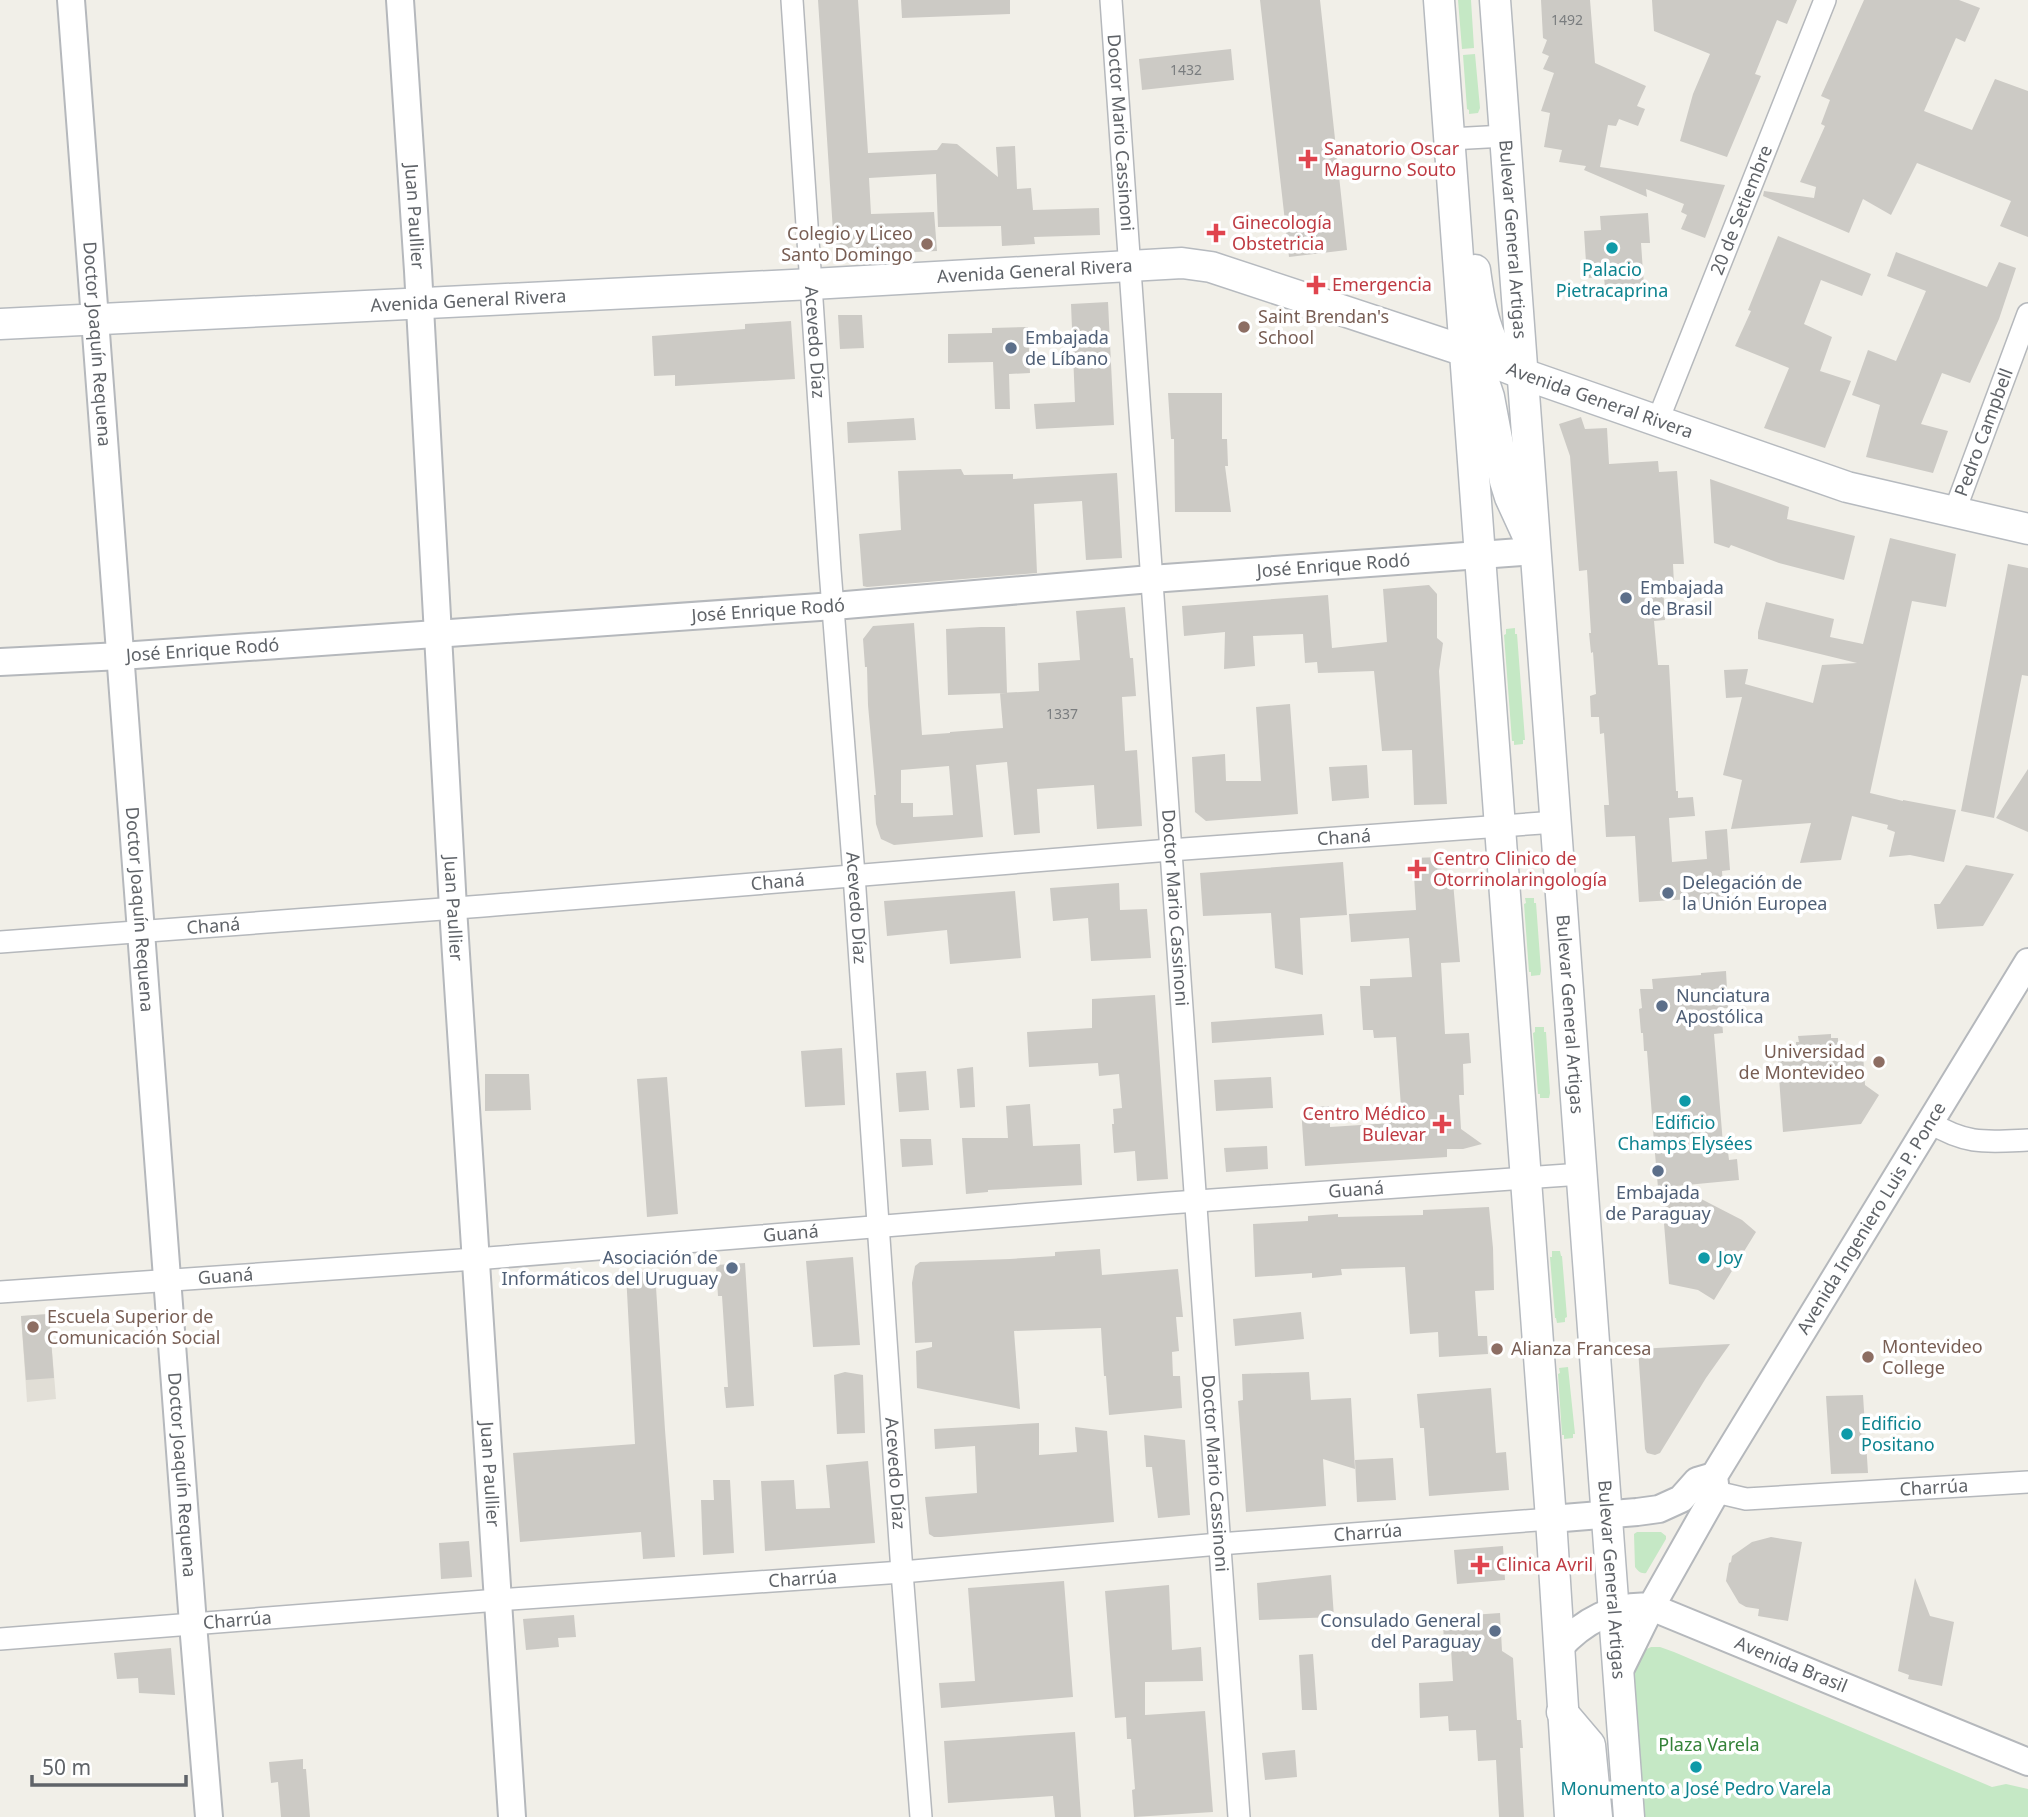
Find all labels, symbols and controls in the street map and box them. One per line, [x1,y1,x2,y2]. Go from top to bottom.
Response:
house number: 1492 [1551,10,1583,29]
street label: Doctor Mario Cassinoni [1102,33,1140,232]
house number: 1432 [1170,60,1202,79]
place label: Sanatorio Oscar Magurno Souto [1324,136,1460,181]
street label: Bulevar General Artigas [1494,139,1533,340]
street label: 20 de Setiembre [1704,141,1777,278]
marker: Sanatorio Oscar Magurno Souto [1298,149,1318,169]
street label: Juan Paullier [400,161,431,271]
place label: Ginecología Obstetricia [1232,210,1332,255]
place label: Colegio y Liceo Santo Domingo [781,221,913,266]
marker: Ginecología Obstetricia [1206,223,1226,243]
marker: Colegio y Liceo Santo Domingo [919,236,935,252]
street label: Doctor Joaquín Requena [78,240,118,447]
marker: Palacio Pietracaprina [1604,240,1620,256]
street label: Avenida General Rivera [936,253,1133,288]
place label: Palacio Pietracaprina [1556,257,1668,302]
place label: Emergencia [1332,272,1432,296]
marker: Emergencia [1306,275,1326,295]
street label: Avenida General Rivera [370,283,567,317]
street label: Acevedo Díaz [800,285,832,399]
place label: Saint Brendan's School [1258,304,1389,349]
marker: Saint Brendan's School [1236,319,1252,335]
place label: Embajada de Líbano [1025,325,1109,370]
marker: Embajada de Líbano [1003,340,1019,356]
street label: Avenida General Rivera [1503,356,1696,443]
street label: Pedro Campbell [1948,365,2018,499]
street label: José Enrique Rodó [1254,547,1411,582]
place label: Embajada de Brasil [1640,575,1724,620]
marker: Embajada de Brasil [1618,590,1634,606]
street label: José Enrique Rodó [689,592,846,627]
street label: José Enrique Rodó [123,632,280,667]
house number: 1337 [1046,704,1078,723]
street label: Doctor Joaquín Requena [121,806,160,1013]
street label: Doctor Mario Cassinoni [1157,808,1195,1007]
street label: Chaná [1316,822,1372,850]
place label: Centro Clinico de Otorrinolaringología [1433,846,1607,891]
street label: Acevedo Díaz [841,851,873,964]
street label: Juan Paullier [439,853,469,962]
marker: Centro Clinico de Otorrinolaringología [1407,859,1427,879]
street label: Chaná [750,867,805,895]
place label: Delegación de la Unión Europea [1682,870,1827,915]
marker: Delegación de la Unión Europea [1660,885,1676,901]
street label: Chaná [186,911,241,939]
street label: Bulevar General Artigas [1551,914,1590,1115]
place label: Nunciatura Apostólica [1676,983,1770,1028]
marker: Nunciatura Apostólica [1654,998,1670,1014]
place label: Universidad de Montevideo [1739,1039,1865,1084]
marker: Universidad de Montevideo [1871,1054,1887,1070]
marker: Edificio Champs Elysées [1677,1093,1693,1109]
street label: Avenida Ingeniero Luis P. Ponce [1791,1097,1951,1338]
place label: Centro Médico Bulevar [1302,1101,1427,1146]
place label: Edificio Champs Elysées [1617,1110,1753,1155]
marker: Centro Médico Bulevar [1432,1114,1452,1134]
marker: Embajada de Paraguay [1650,1163,1666,1179]
street label: Guaná [1328,1175,1385,1203]
place label: Embajada de Paraguay [1605,1180,1712,1225]
street label: Guaná [762,1218,819,1247]
place label: Asociación de Informáticos del Uruguay [502,1245,719,1290]
place label: Joy [1716,1245,1743,1269]
marker: Joy [1696,1250,1712,1266]
marker: Asociación de Informáticos del Uruguay [724,1260,740,1276]
street label: Guaná [197,1261,254,1289]
place label: Escuela Superior de Comunicación Social [47,1304,221,1349]
marker: Escuela Superior de Comunicación Social [25,1319,41,1335]
place label: Montevideo College [1882,1334,1983,1379]
place label: Alianza Francesa [1511,1336,1651,1360]
marker: Alianza Francesa [1489,1341,1505,1357]
marker: Montevideo College [1860,1349,1876,1365]
street label: Doctor Joaquín Requena [163,1371,202,1578]
street label: Doctor Mario Cassinoni [1197,1374,1235,1573]
place label: Edificio Positano [1861,1411,1935,1456]
street label: Acevedo Díaz [880,1416,912,1530]
street label: Juan Paullier [475,1419,506,1528]
marker: Edificio Positano [1839,1426,1855,1442]
street label: Charrúa [1899,1473,1969,1501]
street label: Bulevar General Artigas [1593,1479,1632,1680]
street label: Charrúa [1333,1517,1403,1546]
place label: Clinica Avril [1496,1552,1593,1576]
marker: Clinica Avril [1470,1555,1490,1575]
street label: Charrúa [768,1564,838,1592]
street label: Charrúa [202,1605,272,1634]
place label: Consulado General del Paraguay [1320,1608,1482,1653]
marker: Consulado General del Paraguay [1487,1623,1503,1639]
street label: Avenida Brasil [1732,1630,1851,1697]
park label: Plaza Varela [1658,1732,1760,1756]
scale bar [32,1744,186,1788]
text: 50 m [42,1753,91,1781]
marker: Monumento a José Pedro Varela [1688,1759,1704,1775]
place label: Monumento a José Pedro Varela [1561,1776,1831,1800]

